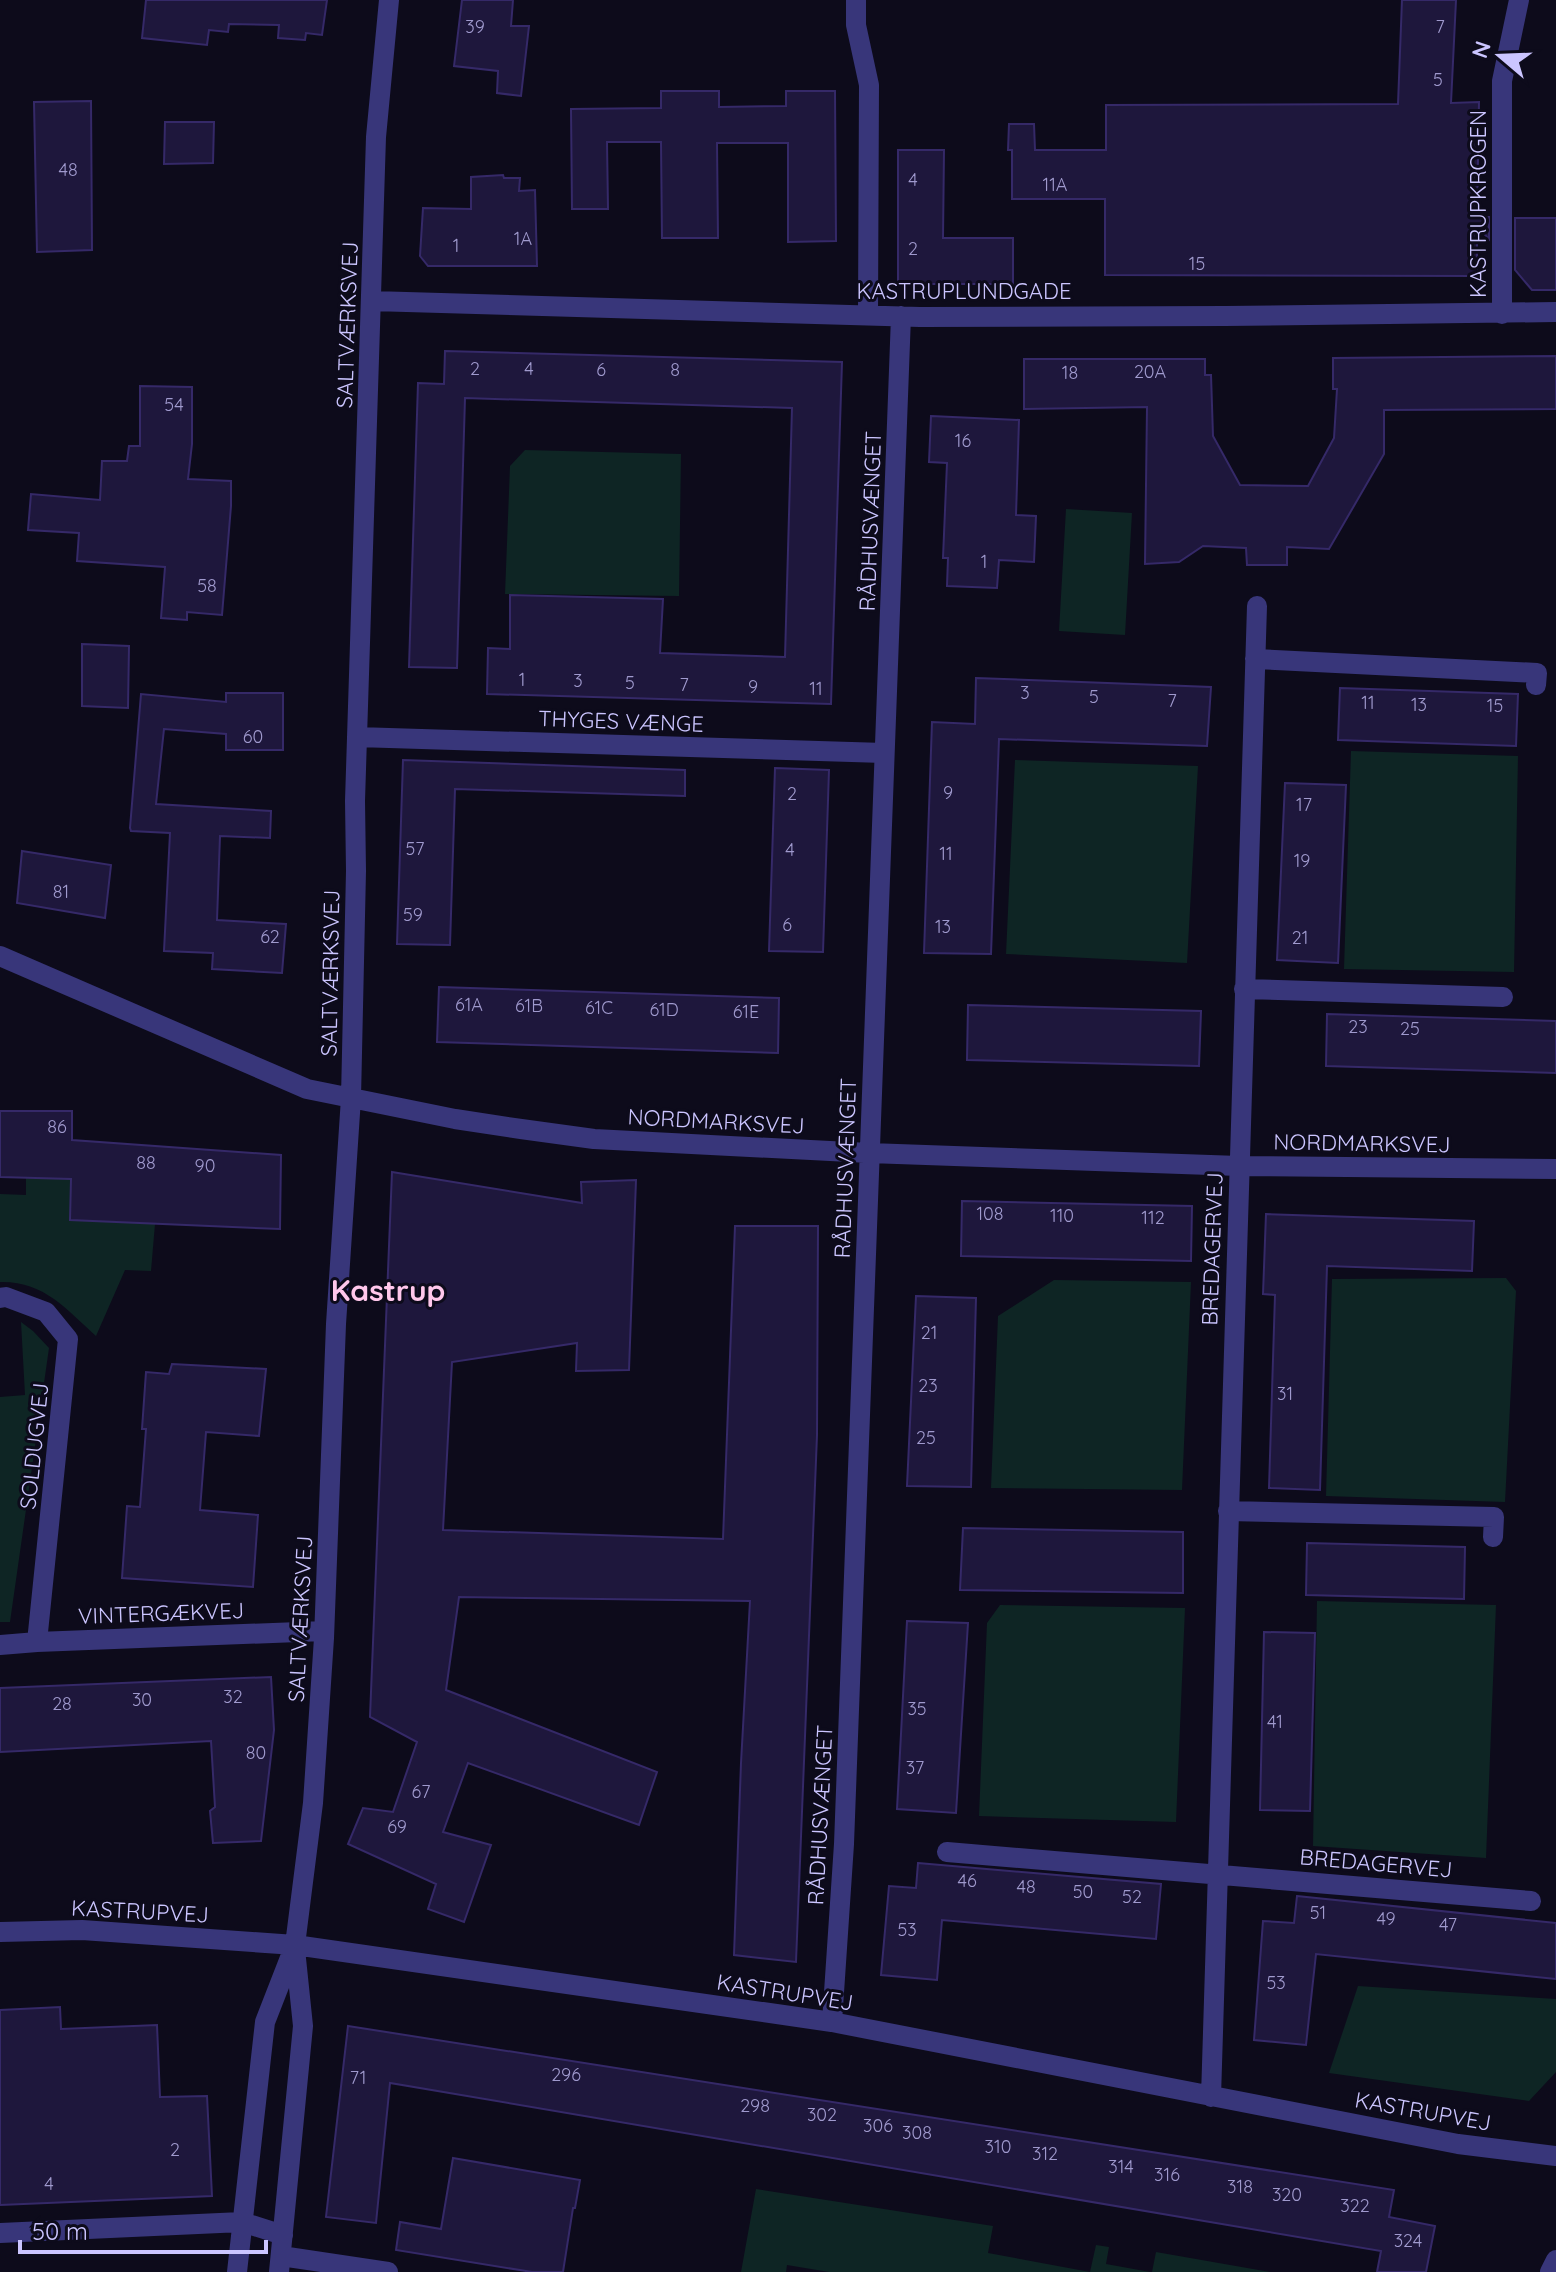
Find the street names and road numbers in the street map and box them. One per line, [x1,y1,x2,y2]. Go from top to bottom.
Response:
street label: KASTRUPKROGEN [1464,110,1492,298]
street label: SALTVÆRKSVEJ [330,241,364,409]
street label: KASTRUPLUNDGADE [857,277,1071,305]
street label: RÅDHUSVÆNGET [853,430,887,612]
street label: THYGES VÆNGE [538,704,704,738]
street label: SALTVÆRKSVEJ [315,889,345,1057]
street label: RÅDHUSVÆNGET [828,1077,862,1259]
street label: NORDMARKSVEJ [627,1102,805,1140]
street label: NORDMARKSVEJ [1273,1127,1451,1159]
street label: BREDAGERVEJ [1195,1172,1229,1326]
street label: SOLDUGVEJ [13,1381,55,1511]
street label: SALTVÆRKSVEJ [282,1535,318,1703]
street label: VINTERGÆKVEJ [77,1596,245,1630]
street label: RÅDHUSVÆNGET [801,1724,839,1906]
street label: BREDAGERVEJ [1299,1842,1453,1884]
street label: KASTRUPVEJ [71,1893,209,1929]
street label: KASTRUPVEJ [715,1967,855,2017]
street label: KASTRUPVEJ [1353,2085,1493,2137]

